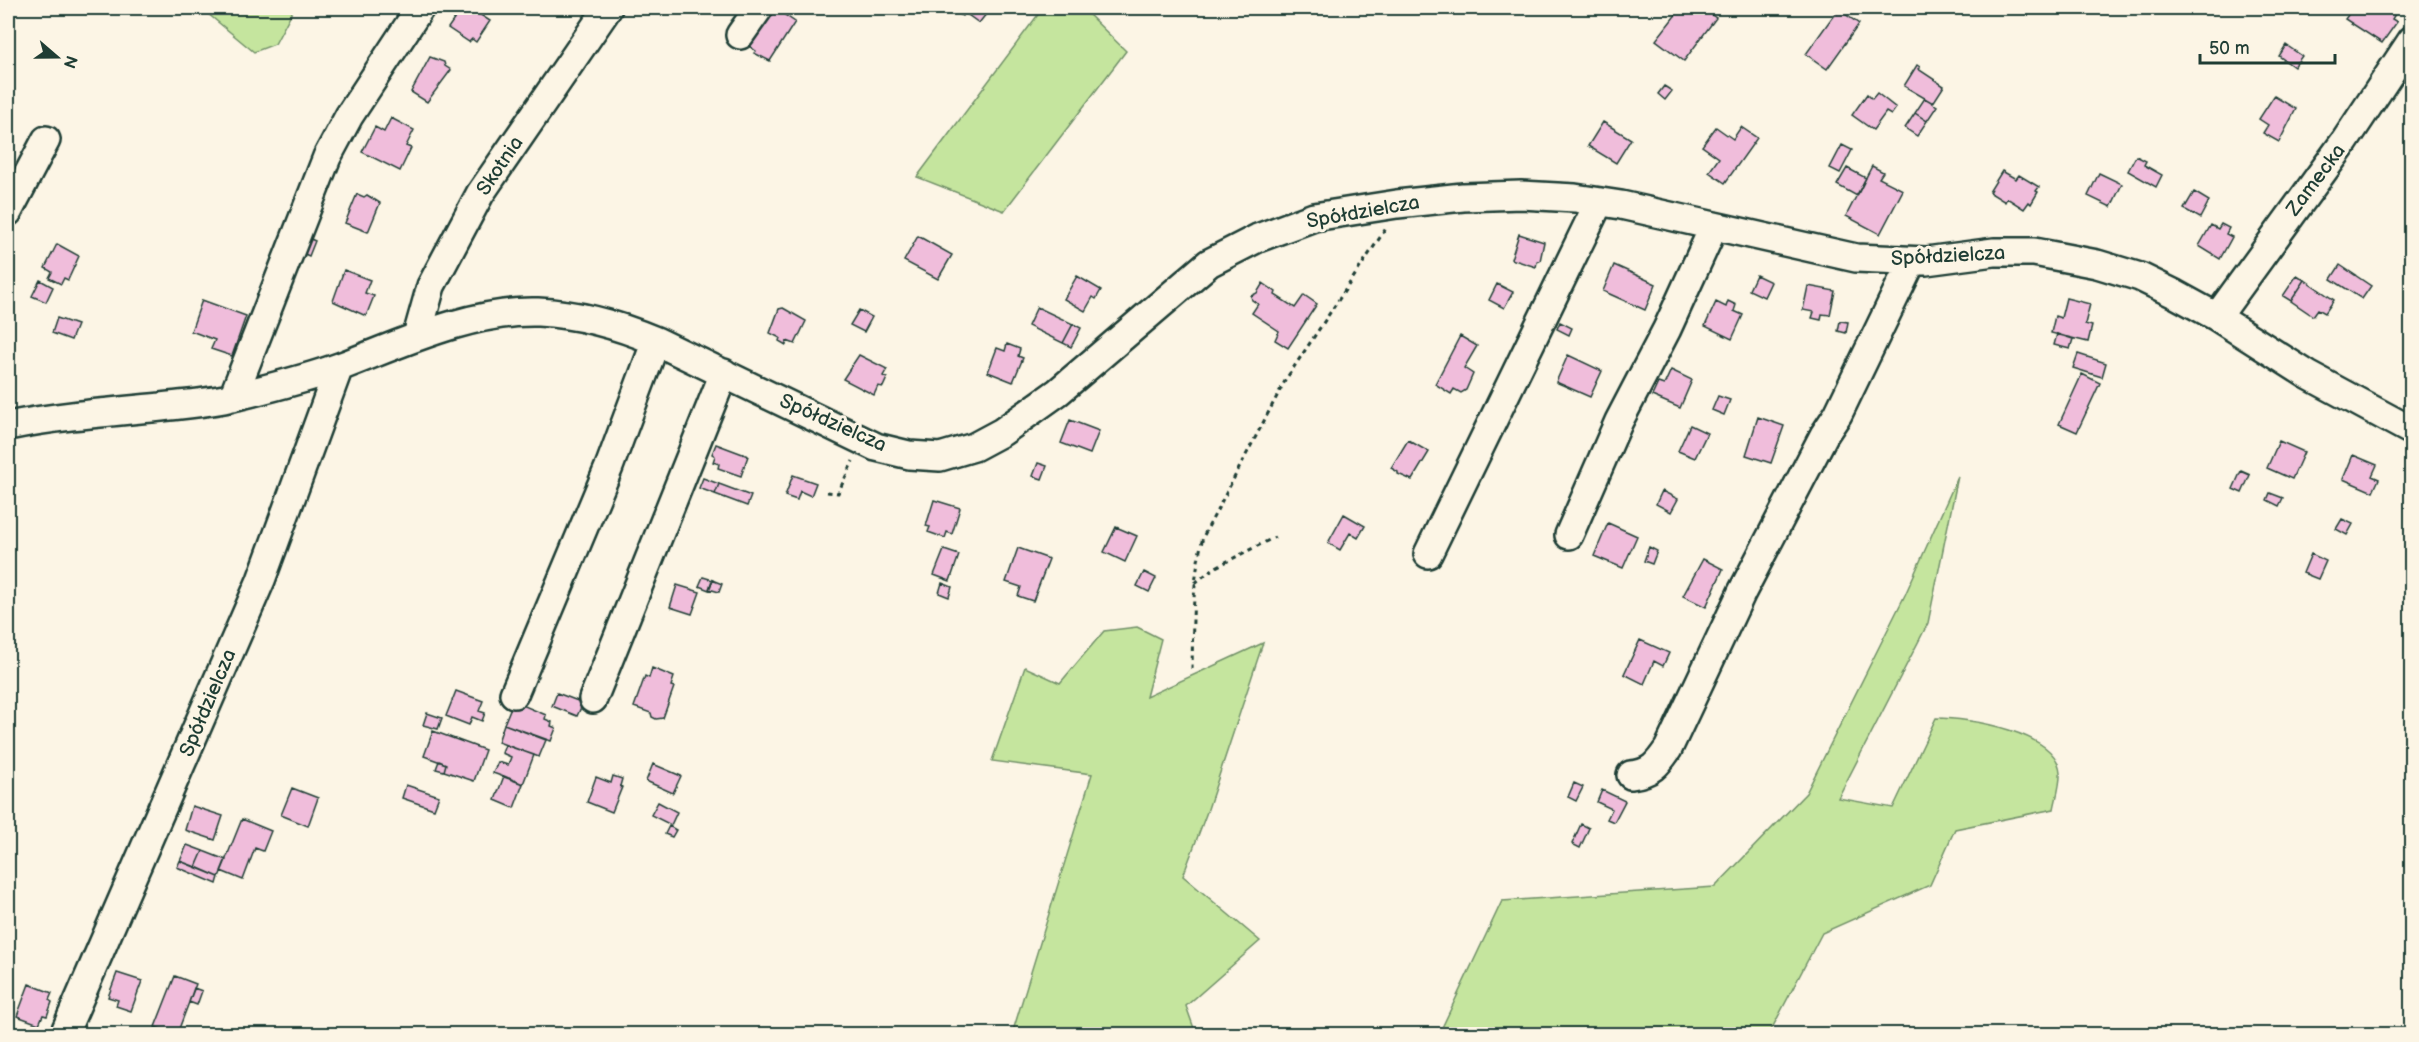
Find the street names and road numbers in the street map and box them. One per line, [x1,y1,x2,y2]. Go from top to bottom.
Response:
street label: Skotnia [472,132,528,200]
street label: Zamecka [2281,139,2351,221]
street label: Spółdzielcza [1305,190,1421,234]
street label: Spółdzielcza [1890,241,2006,271]
street label: Spółdzielcza [776,389,890,457]
street label: Spółdzielcza [175,646,241,760]

